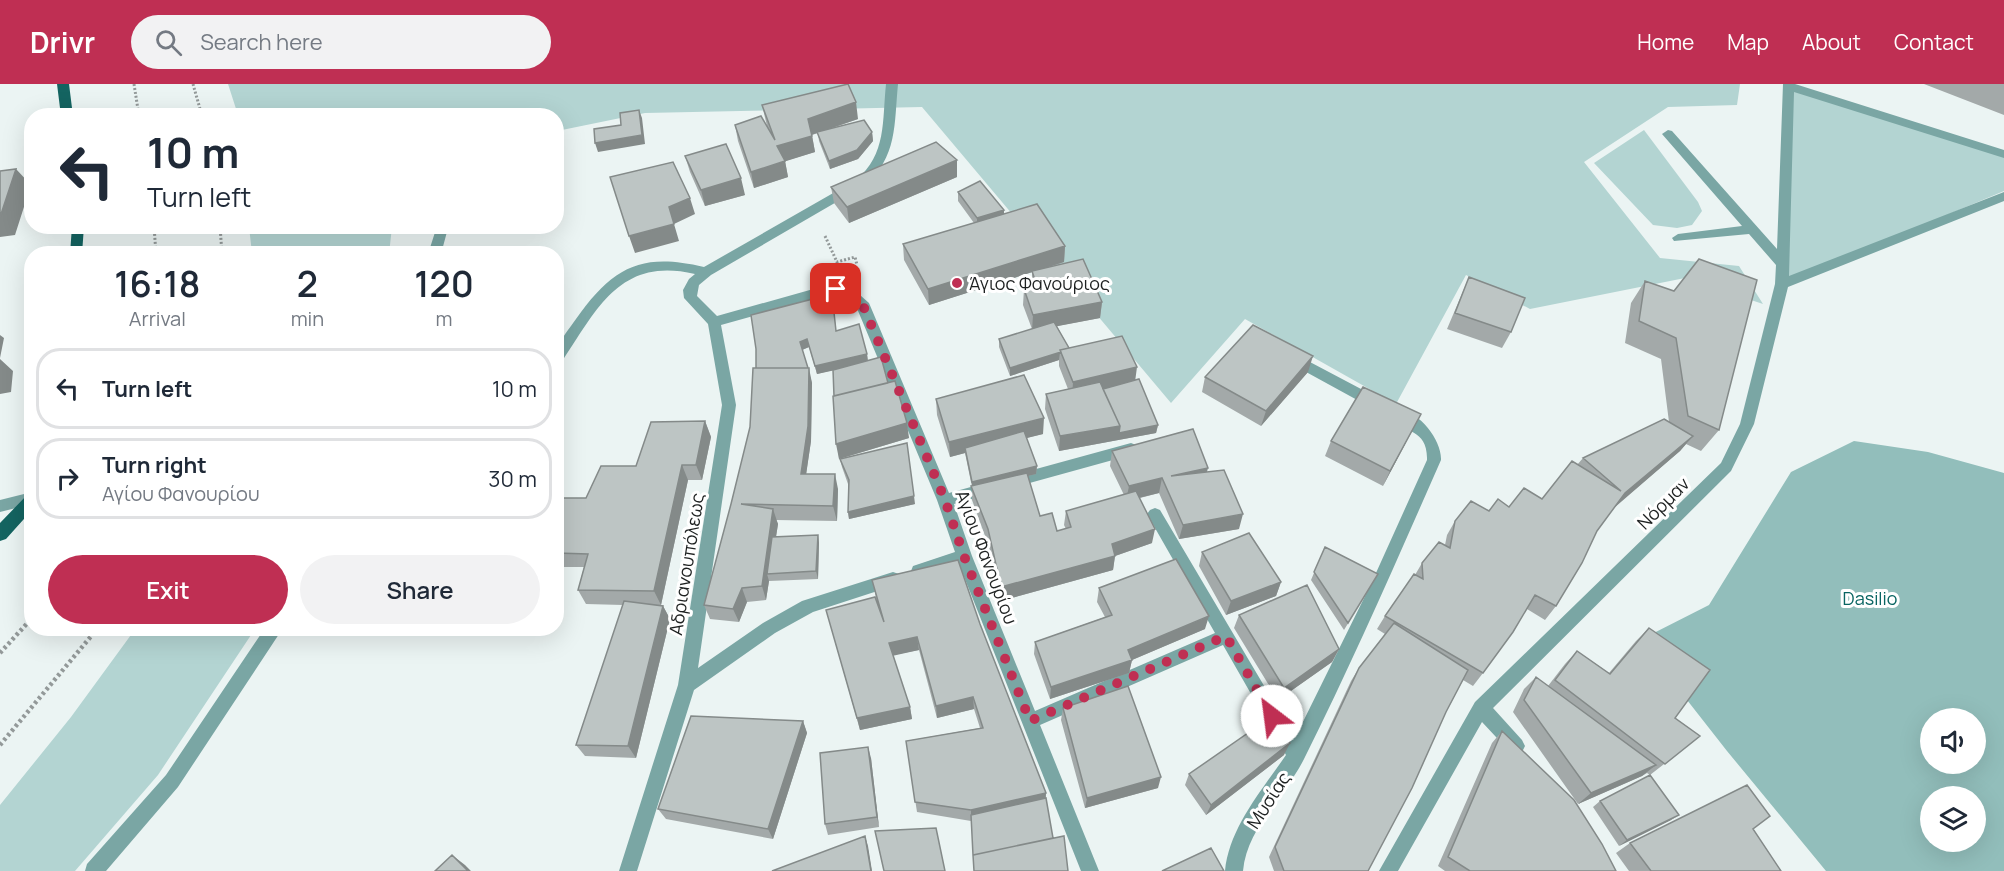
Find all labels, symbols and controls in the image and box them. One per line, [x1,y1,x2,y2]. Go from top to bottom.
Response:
search box [131,15,551,69]
text: Drivr [30,23,95,61]
icon: search [152,26,185,59]
text: Search here [200,27,323,57]
text: Home [1637,28,1694,56]
text: Map [1727,28,1769,56]
text: About [1802,28,1861,56]
text: Contact [1894,28,1974,56]
text: 10 m [147,123,239,181]
icon: left [48,132,126,210]
text: Turn left [147,178,251,215]
text: 16:18 [114,259,200,308]
text: 2 [297,259,318,308]
text: 120 [414,259,474,308]
pin [810,263,861,314]
place label: Άγιος Φανούριος [969,271,1110,295]
icon: arrive [819,272,852,305]
marker: Άγιος Φανούριος [950,276,964,290]
text: Arrival [129,305,186,332]
text: min [291,305,324,332]
text: m [436,305,453,332]
icon: left [51,372,84,405]
text: Turn left [102,374,192,404]
text: 10 m [492,374,537,404]
text: Turn right [102,450,207,480]
icon: right [51,462,84,495]
text: 30 m [488,464,537,494]
street label: Νόρμαν [1632,472,1694,534]
text: Αγίου Φανουρίου [102,480,260,507]
street label: Αγίου Φανουρίου [950,487,1024,627]
street label: Αδριανουπόλεως [663,491,709,637]
button: Exit [48,555,288,624]
button: Share [300,555,540,624]
park label: Dasilio [1843,586,1897,610]
position arrow [1240,684,1304,748]
map controls [1920,708,1986,852]
button: sound [1920,708,1986,774]
street label: Μυσίας [1241,767,1295,833]
button: layers [1920,786,1986,852]

